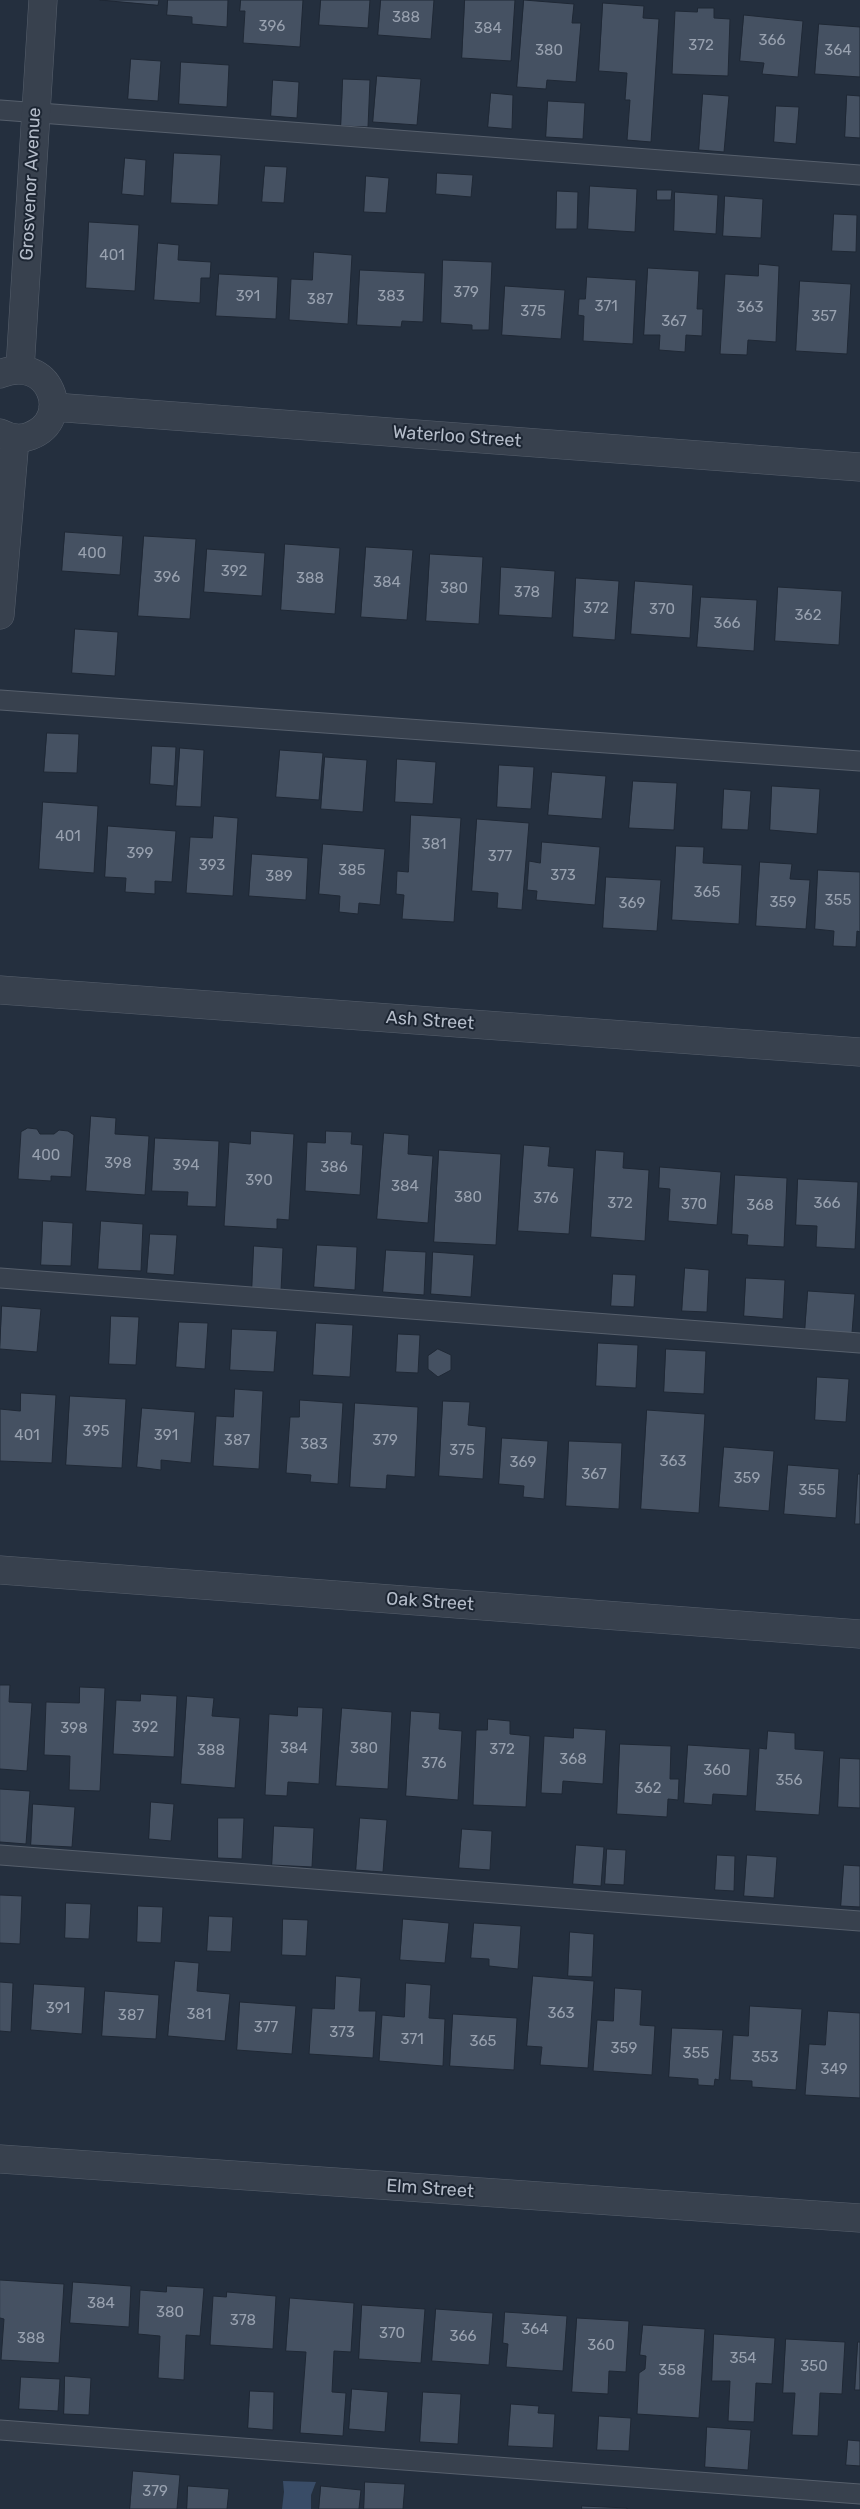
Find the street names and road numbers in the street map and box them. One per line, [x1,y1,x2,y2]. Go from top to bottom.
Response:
street label: Grosvenor Avenue [16,107,46,261]
street label: Waterloo Street [392,422,522,452]
street label: Ash Street [385,1007,475,1035]
street label: Oak Street [385,1588,475,1616]
street label: Elm Street [385,2175,475,2203]

